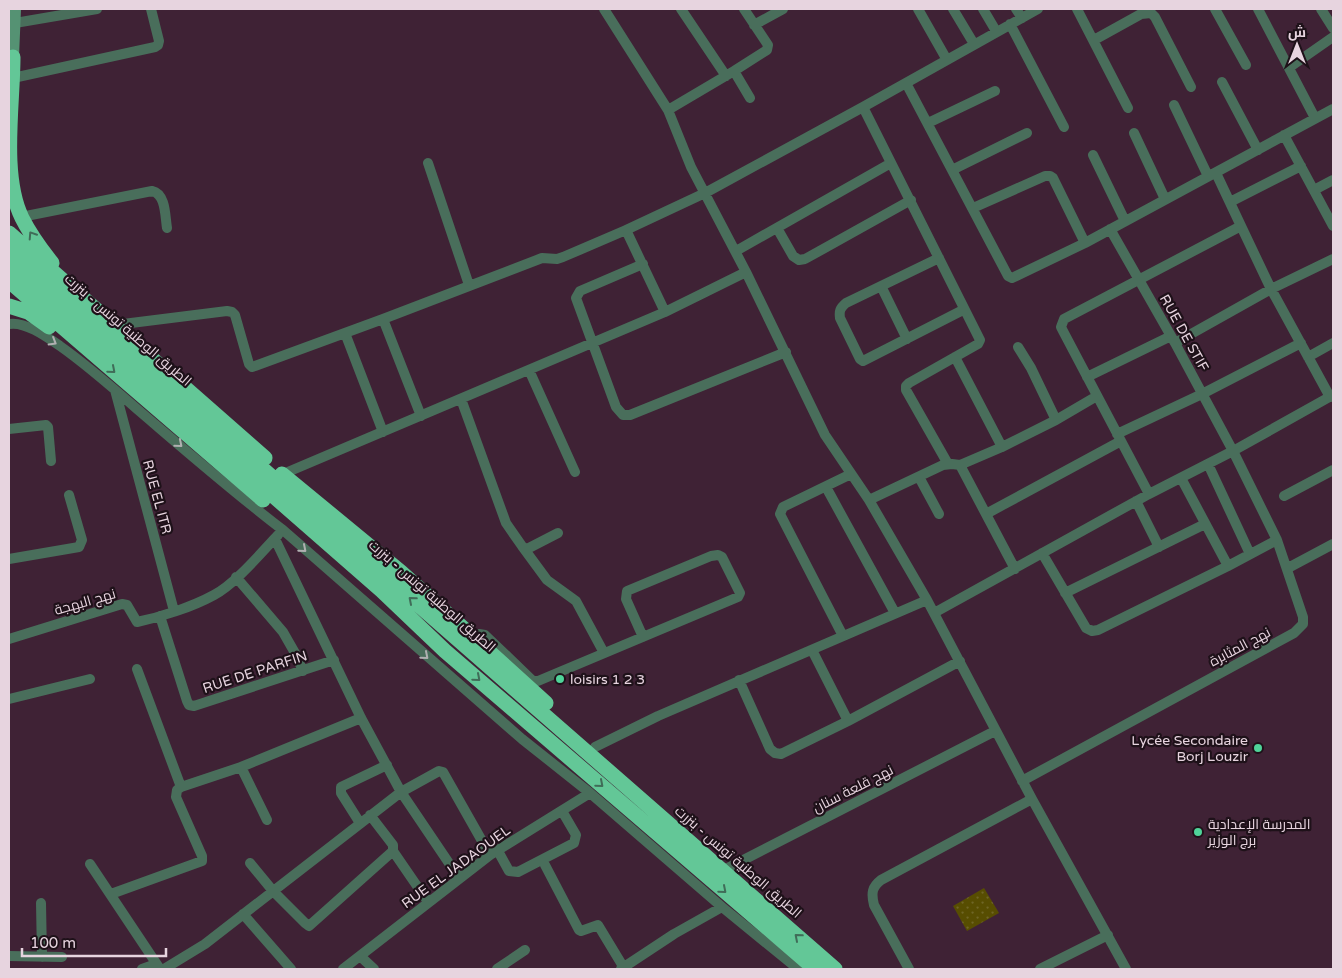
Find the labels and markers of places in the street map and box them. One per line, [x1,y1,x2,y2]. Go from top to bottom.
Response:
place label: loisirs 1 2 3 [570,671,645,688]
marker: loisirs 1 2 3 [554,673,566,685]
place label: Lycée Secondaire Borj Louzir [1131,732,1249,765]
marker: Lycée Secondaire Borj Louzir [1252,742,1264,754]
place label: المدرسة الإعدادية برج الوزير [1207,816,1310,849]
marker: المدرسة الإعدادية برج الوزير [1192,826,1204,838]

